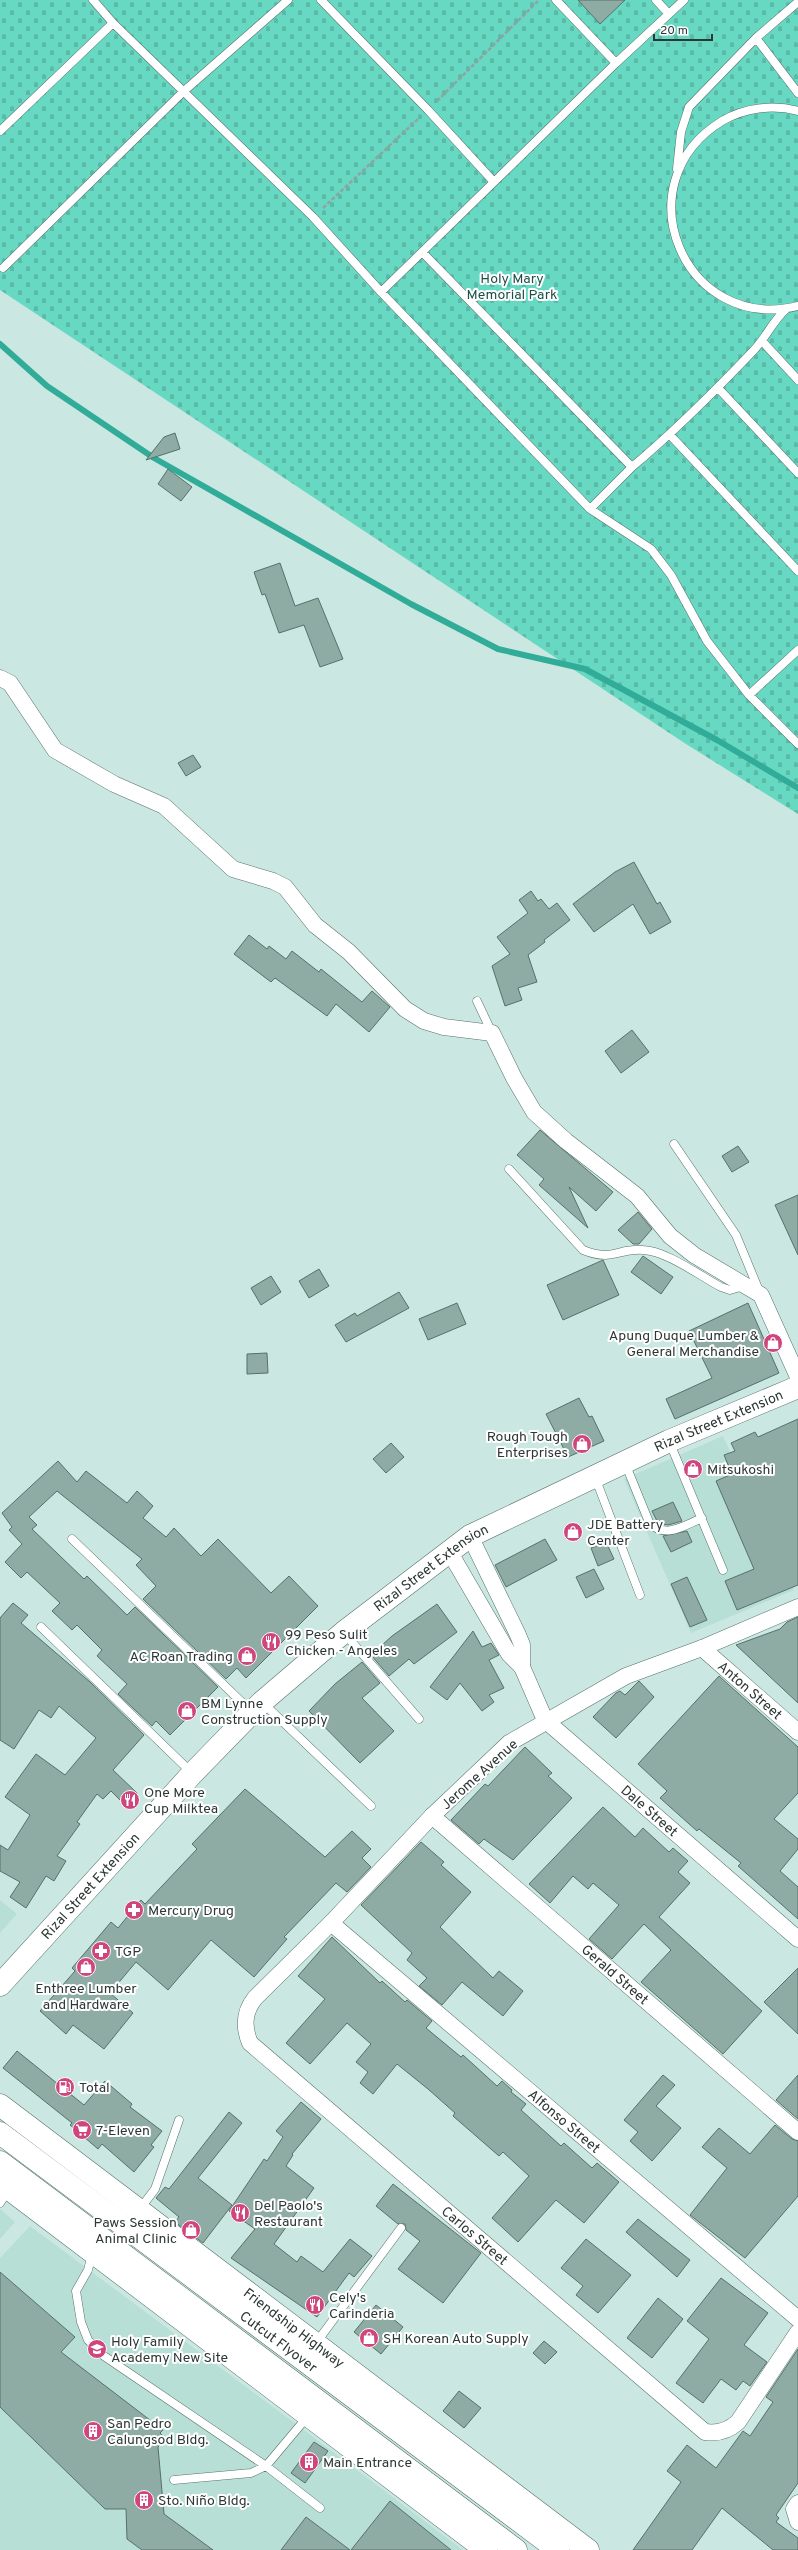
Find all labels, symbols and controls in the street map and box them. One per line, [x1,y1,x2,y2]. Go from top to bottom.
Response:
scale bar [654,16,712,42]
text: 20 m [660,23,688,39]
park label: Holy Mary Memorial Park [467,271,557,304]
place label: Apung Duque Lumber & General Merchandise [609,1328,760,1361]
shop icon: Apung Duque Lumber & General Merchandise [762,1332,784,1354]
street label: Rizal Street Extension [652,1387,786,1457]
place label: Rough Tough Enterprises [487,1429,568,1462]
shop icon: Rough Tough Enterprises [571,1433,593,1455]
shop icon: Mitsukoshi [682,1458,704,1480]
place label: Mitsukoshi [707,1462,774,1479]
place label: JDE Battery Center [587,1517,663,1550]
street label: Rizal Street Extension [371,1521,492,1616]
shop icon: JDE Battery Center [562,1521,584,1543]
place label: 99 Peso Sulit Chicken - Angeles [285,1627,397,1660]
restaurant icon: 99 Peso Sulit Chicken - Angeles [260,1631,282,1653]
shop icon: AC Roan Trading [236,1645,258,1667]
place label: AC Roan Trading [130,1649,233,1666]
street label: Anton Street [714,1659,785,1724]
place label: BM Lynne Construction Supply [201,1696,328,1729]
shop icon: BM Lynne Construction Supply [176,1700,198,1722]
street label: Jerome Avenue [438,1736,522,1814]
street label: Dale Street [617,1782,681,1841]
place label: One More Cup Milktea [144,1785,218,1818]
restaurant icon: One More Cup Milktea [119,1789,141,1811]
street label: Rizal Street Extension [39,1830,144,1944]
pharmacy icon: Mercury Drug [123,1899,145,1921]
place label: Mercury Drug [148,1903,234,1920]
pharmacy icon: TGP [90,1940,112,1962]
street label: Gerald Street [577,1942,651,2009]
place label: TGP [115,1944,141,1961]
shop icon: Enthree Lumber and Hardware [75,1956,97,1978]
place label: Enthree Lumber and Hardware [35,1981,137,2014]
fuel station icon: Total [54,2076,76,2098]
place label: Total [79,2080,110,2097]
street label: Alfonso Street [524,2087,603,2157]
supermarket icon: 7-Eleven [71,2119,93,2141]
place label: 7-Eleven [96,2123,150,2140]
place label: Del Paolo's Restaurant [254,2198,323,2231]
restaurant icon: Del Paolo's Restaurant [229,2202,251,2224]
street label: Carlos Street [437,2203,511,2269]
place label: Paws Session Animal Clinic [94,2215,177,2248]
shop icon: Paws Session Animal Clinic [180,2219,202,2241]
street label: Friendship Highway [239,2285,347,2373]
place label: Cely's Carinderia [329,2290,394,2323]
restaurant icon: Cely's Carinderia [304,2294,326,2316]
street label: Cutcut Flyover [236,2308,320,2377]
shop icon: SH Korean Auto Supply [358,2327,380,2349]
place label: SH Korean Auto Supply [383,2331,529,2348]
place label: Holy Family Academy New Site [111,2334,228,2367]
school or university icon: Holy Family Academy New Site [86,2338,108,2360]
place label: San Pedro Calungsod Bldg. [107,2416,208,2449]
building icon: San Pedro Calungsod Bldg. [82,2420,104,2442]
building icon: Main Entrance [298,2451,320,2473]
place label: Main Entrance [323,2455,412,2472]
building icon: Sto. Niño Bldg. [133,2489,155,2511]
place label: Sto. Niño Bldg. [158,2493,250,2510]

